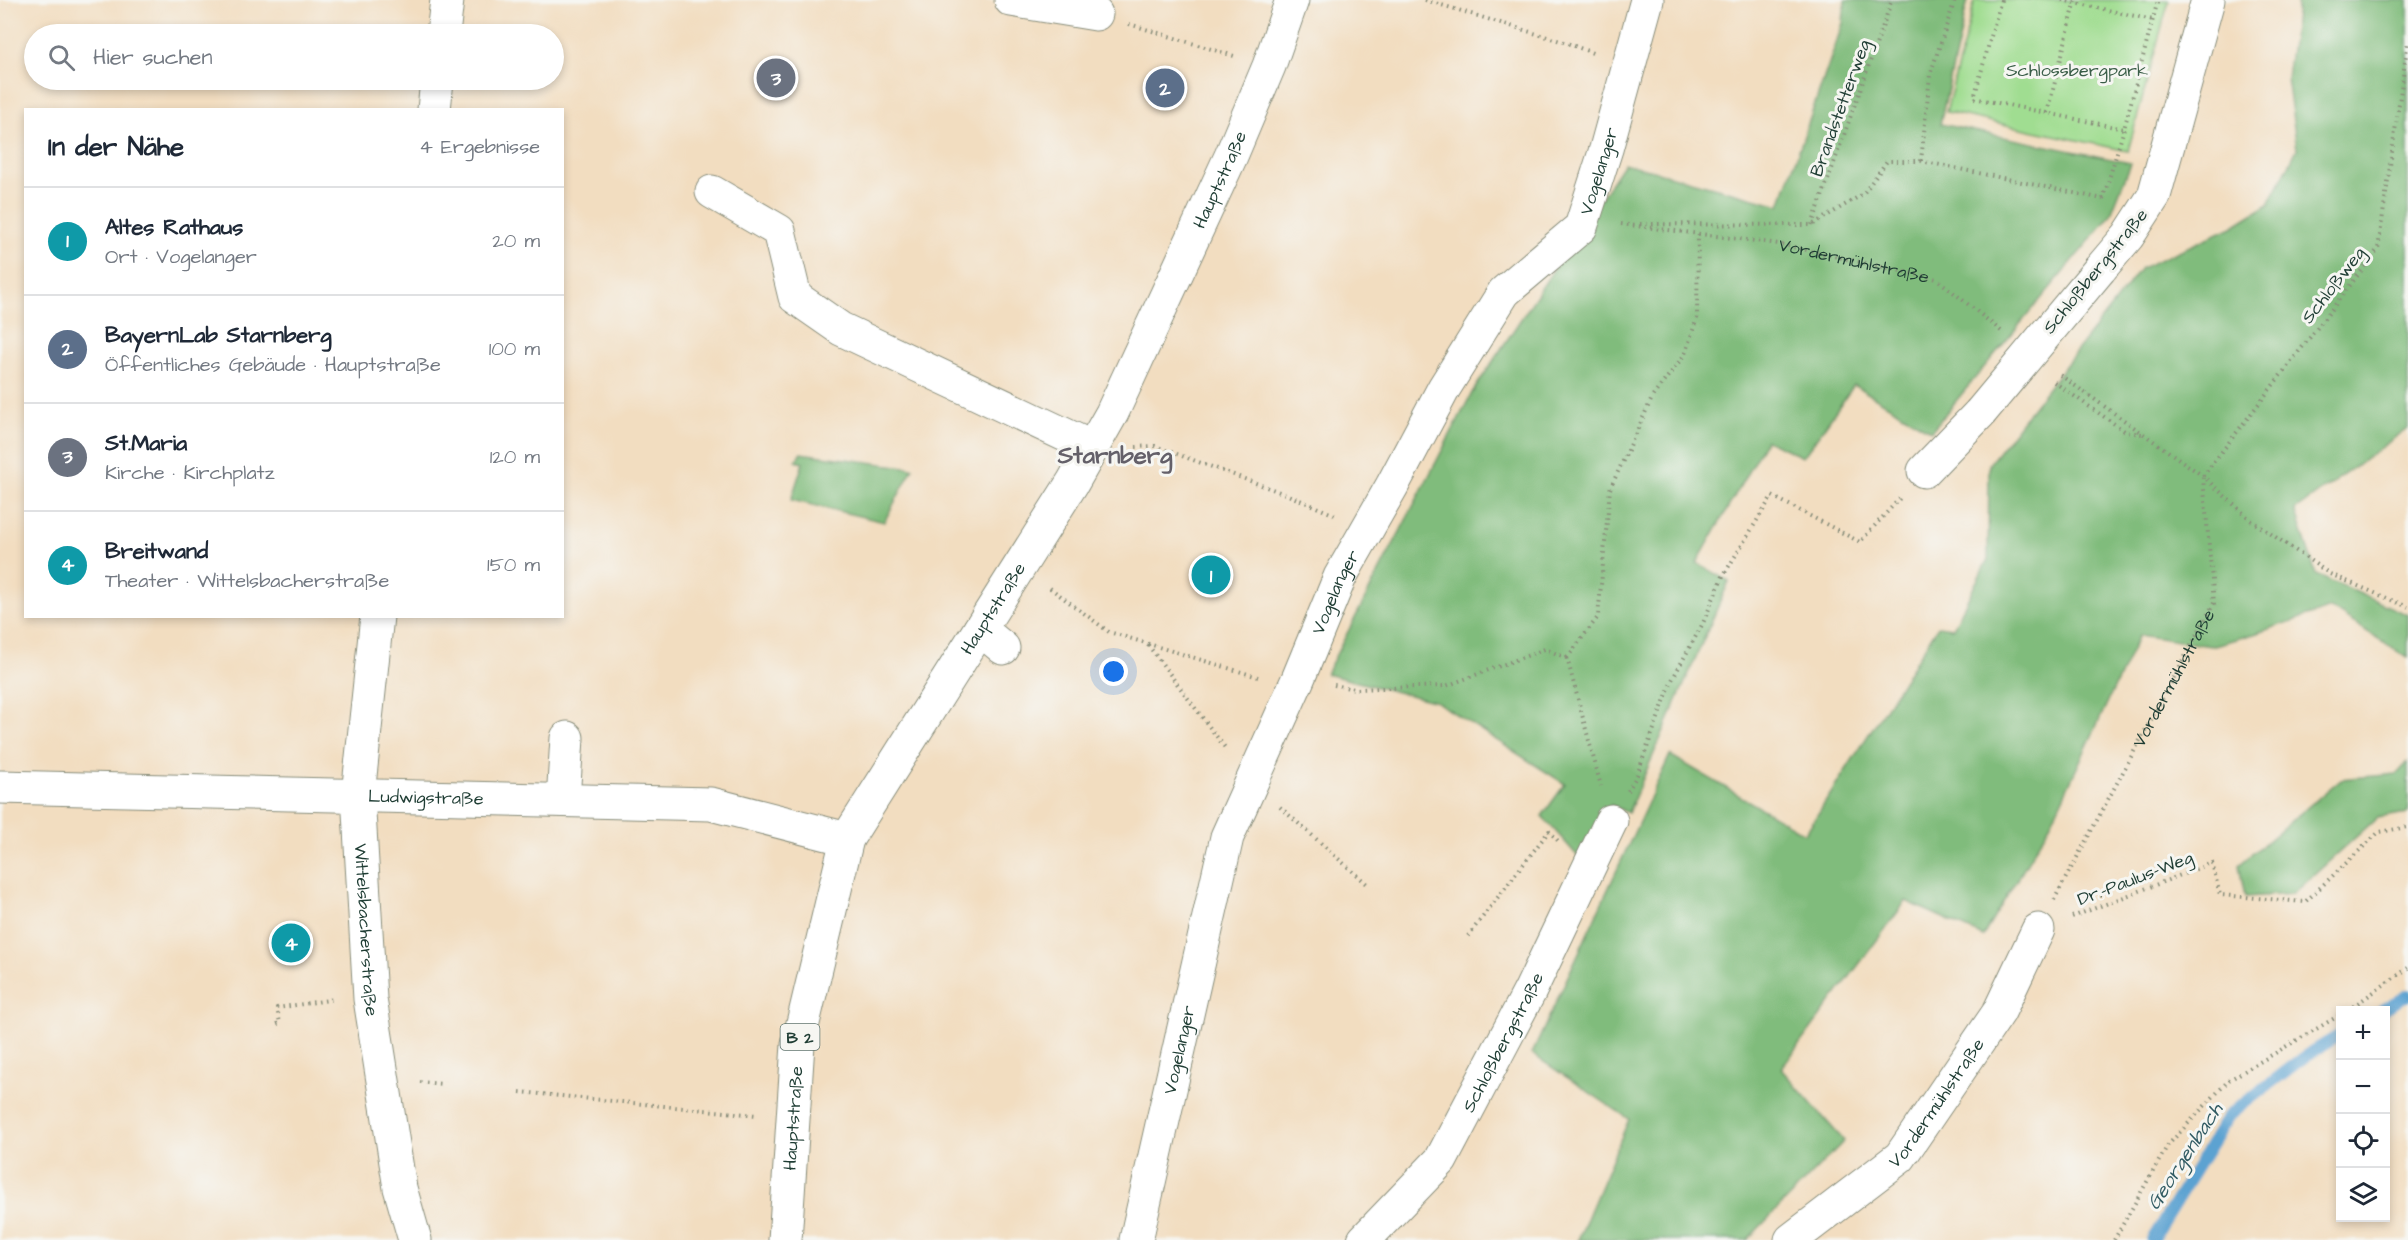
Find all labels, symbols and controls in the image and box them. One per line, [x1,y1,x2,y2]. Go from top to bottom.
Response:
search box [24,24,564,90]
street label: Brandstetterweg [1804,36,1878,180]
icon: search [45,41,78,74]
text: Hier suchen [93,42,212,73]
pin: 3 [756,56,796,100]
park label: Schlossbergpark [2006,58,2148,84]
pin: 2 [1146,66,1184,110]
street label: Vogelanger [1574,125,1624,218]
street label: Hauptstraße [1187,127,1253,233]
text: In der Nähe [48,129,184,165]
text: 4 Ergebnisse [419,133,540,161]
street label: Schloßbergstraße [2037,203,2155,340]
text: Altes Rathaus [105,212,243,243]
text: 1 [66,227,69,255]
text: 20 m [492,227,540,255]
street label: Vordermühlstraße [1776,232,1932,290]
street label: Schloßweg [2295,242,2372,330]
text: Ort · Vogelanger [105,243,257,271]
text: BayernLab Starnberg [105,320,332,351]
text: 2 [62,335,73,363]
text: 100 m [489,335,540,363]
text: Öffentliches Gebäude · Hauptstraße [105,351,441,379]
text: St.Maria [105,428,187,459]
district label: Starnberg [1057,439,1173,474]
text: 3 [62,443,73,471]
text: 120 m [490,443,540,471]
text: Kirche · Kirchplatz [105,459,275,487]
text: Breitwand [105,536,208,567]
street label: Vogelanger [1306,545,1366,638]
text: 4 [61,551,74,579]
text: 150 m [487,551,540,579]
pin: 1 [1192,552,1230,598]
street label: Hauptstraße [955,558,1032,660]
text: Theater · Wittelsbacherstraße [105,567,389,595]
street label: Vordermühlstraße [2127,605,2221,752]
your location [1099,657,1128,686]
street label: Ludwigstraße [368,784,484,812]
street label: Wittelsbacherstraße [348,843,385,1018]
street label: Dr.-Paulus-Weg [2074,845,2197,913]
pin: 4 [272,920,310,966]
street label: Schloßbergstraße [1456,968,1550,1117]
street label: Vogelanger [1157,1003,1202,1097]
map controls [2336,1006,2390,1222]
button: + [2336,1006,2390,1060]
road number: B 2 [780,1024,820,1050]
street label: Vordermühlstraße [1884,1033,1991,1174]
button: − [2336,1060,2390,1114]
street label: Hauptstraße [778,1065,810,1171]
water label: Georgenbach [2140,1097,2231,1216]
button: locate [2336,1114,2390,1168]
button: layers [2336,1168,2390,1222]

